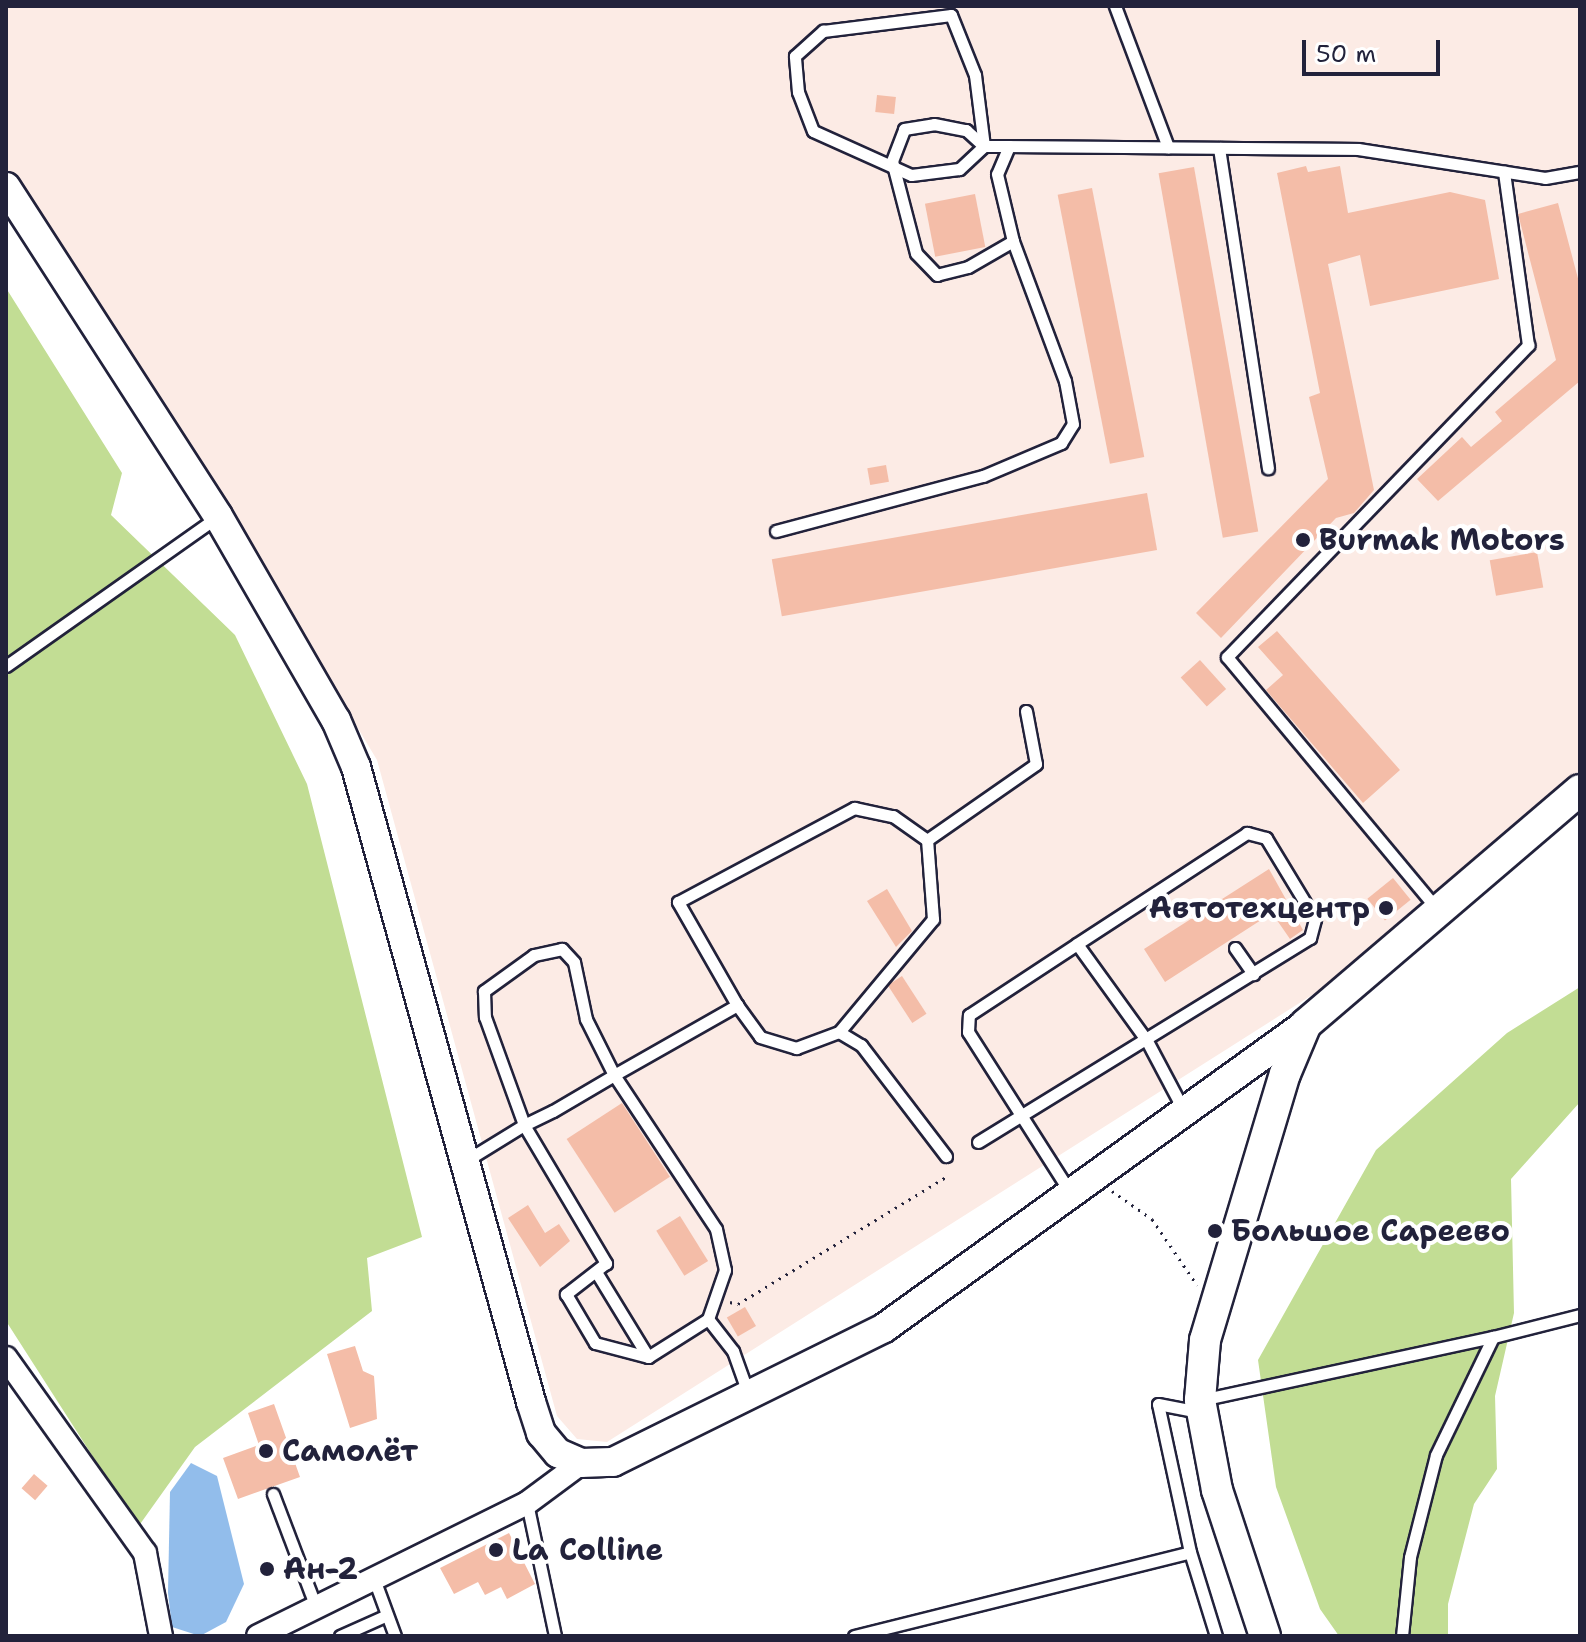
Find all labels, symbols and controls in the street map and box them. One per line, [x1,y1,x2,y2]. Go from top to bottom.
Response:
scale bar [1306,24,1444,74]
text: 50 m [1316,38,1376,70]
place label: Burmak Motors [1319,522,1565,558]
marker: Burmak Motors [1294,531,1312,549]
place label: Автотехцентр [1149,890,1370,926]
marker: Автотехцентр [1377,899,1395,917]
place label: Большое Сареево [1231,1213,1510,1249]
marker: Большое Сареево [1206,1222,1224,1240]
place label: Самолёт [282,1433,418,1469]
marker: Самолёт [257,1442,275,1460]
place label: La Colline [512,1532,663,1568]
marker: La Colline [487,1541,505,1559]
place label: Ан-2 [283,1551,358,1587]
marker: Ан-2 [258,1560,276,1578]

